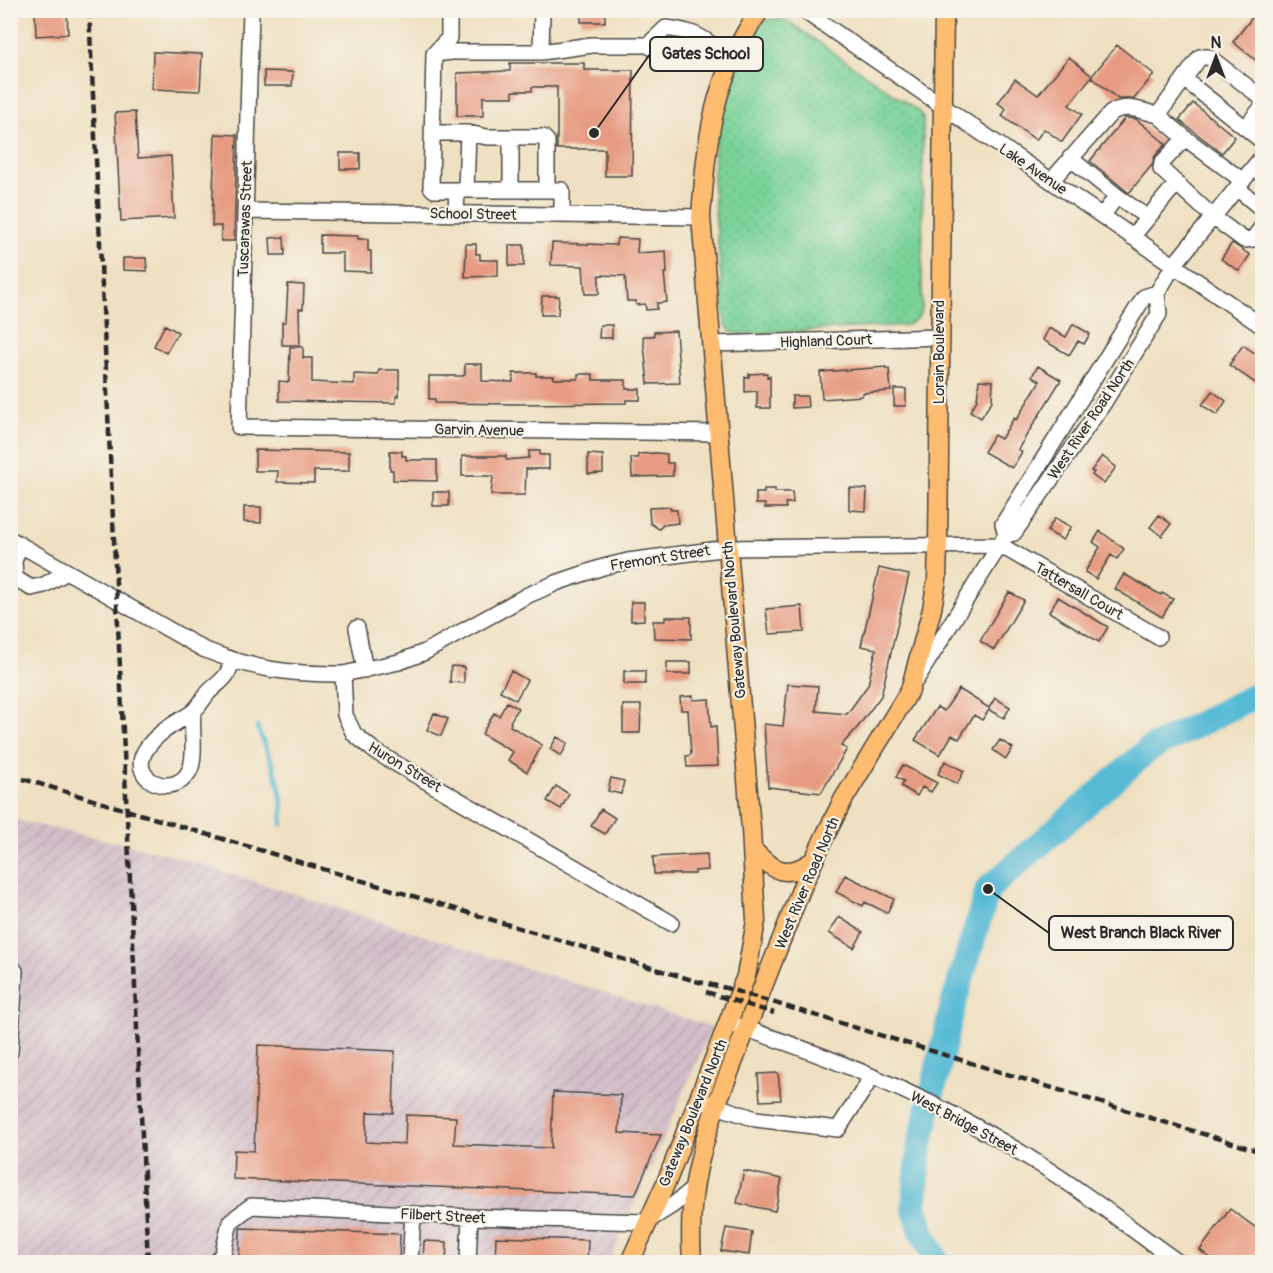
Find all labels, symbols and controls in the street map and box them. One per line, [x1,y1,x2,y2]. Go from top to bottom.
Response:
north arrow [1186,27,1246,87]
text: N [1211,33,1222,53]
callout: Gates School [650,37,763,71]
text: Gates School [662,44,750,64]
street label: Lake Avenue [995,140,1071,200]
street label: Tuscarawas Street [234,159,257,278]
street label: School Street [429,204,518,225]
street label: Lorain Boulevard [930,300,949,404]
street label: Highland Court [780,330,873,353]
street label: West River Road North [1044,355,1139,483]
street label: Garvin Avenue [434,420,524,441]
street label: Fremont Street [609,541,712,576]
street label: Gateway Boulevard North [718,541,751,699]
street label: Tattersall Court [1031,558,1127,625]
street label: Huron Street [365,738,446,797]
street label: West River Road North [771,814,844,952]
callout: West Branch Black River [1049,916,1233,950]
text: West Branch Black River [1061,923,1222,943]
street label: Gateway Boulevard North [655,1036,732,1190]
street label: West Bridge Street [907,1087,1022,1160]
street label: Filbert Street [400,1205,487,1228]

